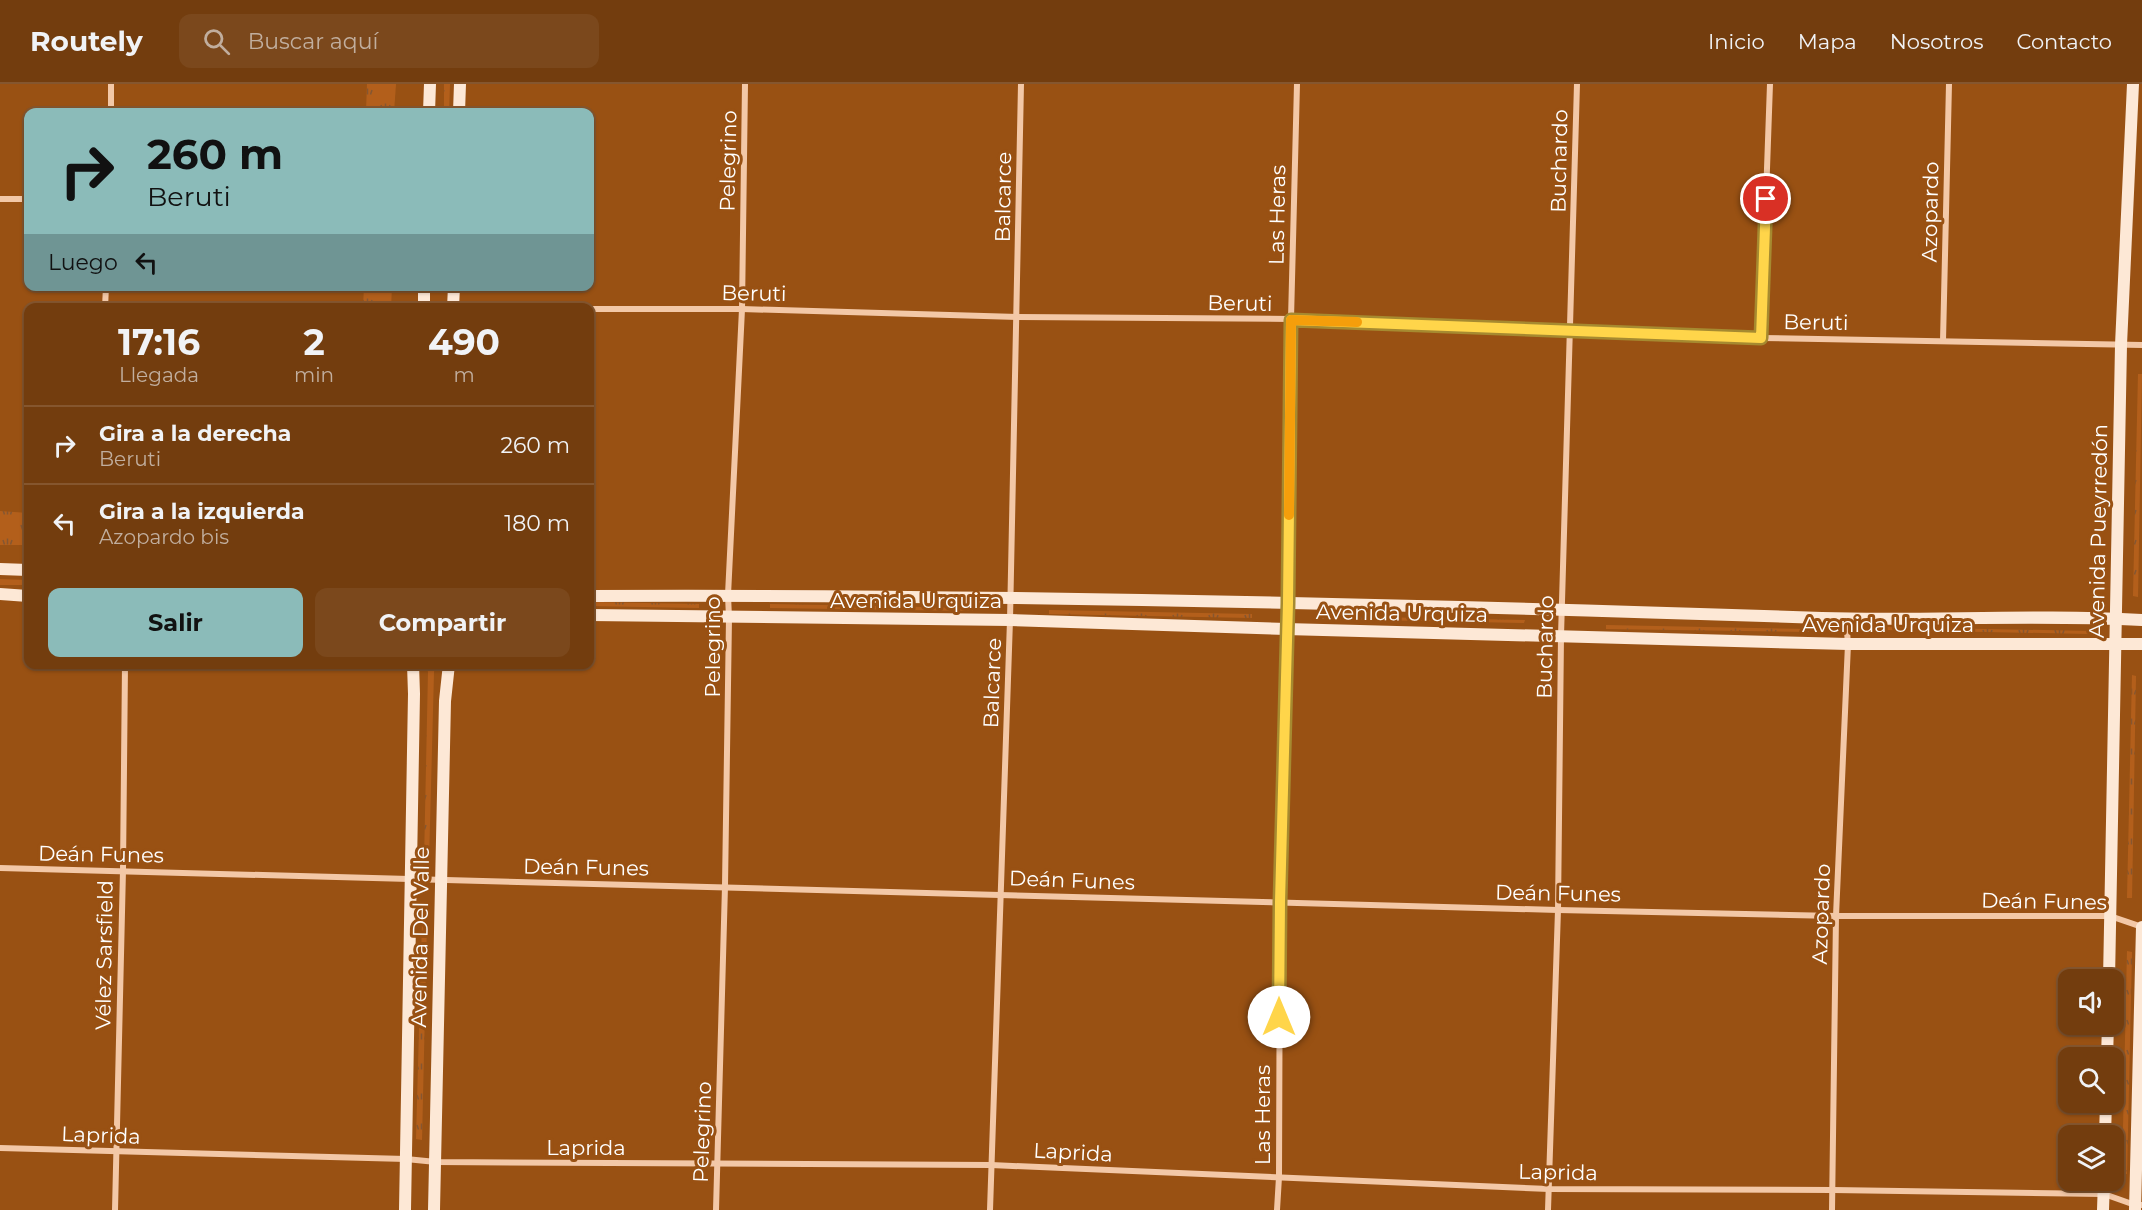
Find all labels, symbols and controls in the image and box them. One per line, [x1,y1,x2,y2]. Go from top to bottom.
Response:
search box [179,14,599,68]
text: Routely [30,24,143,58]
icon: search [200,25,233,58]
text: Buscar aquí [248,28,378,55]
text: Inicio [1708,29,1765,54]
text: Mapa [1798,29,1857,54]
text: Nosotros [1890,29,1983,54]
text: Contacto [2016,29,2112,54]
street label: Buchardo [1546,109,1572,213]
street label: Pelegrino [715,110,741,212]
text: 260 m [147,128,283,180]
icon: right [48,132,126,210]
street label: Balcarce [990,152,1016,242]
street label: Azopardo [1917,161,1943,263]
street label: Las Heras [1264,165,1290,265]
pin [1740,173,1791,224]
text: Beruti [147,180,231,213]
icon: arrive [1749,182,1782,215]
icon: left [130,246,163,279]
text: Luego [48,249,118,276]
street label: Beruti [721,280,787,306]
street label: Beruti [1207,290,1273,316]
street label: Beruti [1783,309,1849,335]
text: 17:16 [118,320,200,364]
text: 2 [303,320,325,364]
text: 490 [428,320,500,364]
text: Llegada [119,363,199,387]
text: min [294,363,334,387]
text: m [453,363,475,387]
text: Gira a la derecha [99,420,291,447]
street label: Avenida Pueyrredón [2084,424,2112,638]
icon: right [48,429,81,462]
text: 260 m [500,432,570,459]
text: Beruti [99,447,161,471]
text: Gira a la izquierda [99,498,305,525]
icon: left [48,507,81,540]
text: 180 m [504,510,570,537]
text: Azopardo bis [99,525,229,549]
button: Salir [48,588,303,657]
button: Compartir [315,588,570,657]
street label: Avenida Urquiza [830,588,1002,613]
street label: Buchardo [1532,595,1558,699]
street label: Pelegrino [700,596,725,698]
street label: Avenida Urquiza [1316,599,1488,627]
street label: Avenida Urquiza [1802,612,1974,637]
street label: Balcarce [978,637,1006,729]
street label: Deán Funes [38,840,164,868]
street label: Avenida Del Valle [406,846,434,1028]
street label: Deán Funes [523,853,649,881]
street label: Azopardo [1807,863,1835,965]
street label: Deán Funes [1009,865,1135,895]
street label: Deán Funes [1495,879,1621,907]
street label: Vélez Sarsfield [90,880,118,1030]
street label: Deán Funes [1981,887,2107,915]
map controls [2058,969,2124,1191]
button: sound [2058,969,2124,1035]
position arrow [1247,985,1311,1049]
button: search [2058,1047,2124,1113]
street label: Las Heras [1250,1065,1275,1165]
street label: Pelegrino [688,1081,716,1183]
street label: Laprida [61,1121,141,1149]
button: layers [2058,1125,2124,1191]
street label: Laprida [546,1135,626,1160]
street label: Laprida [1033,1137,1113,1167]
street label: Laprida [1518,1159,1598,1185]

